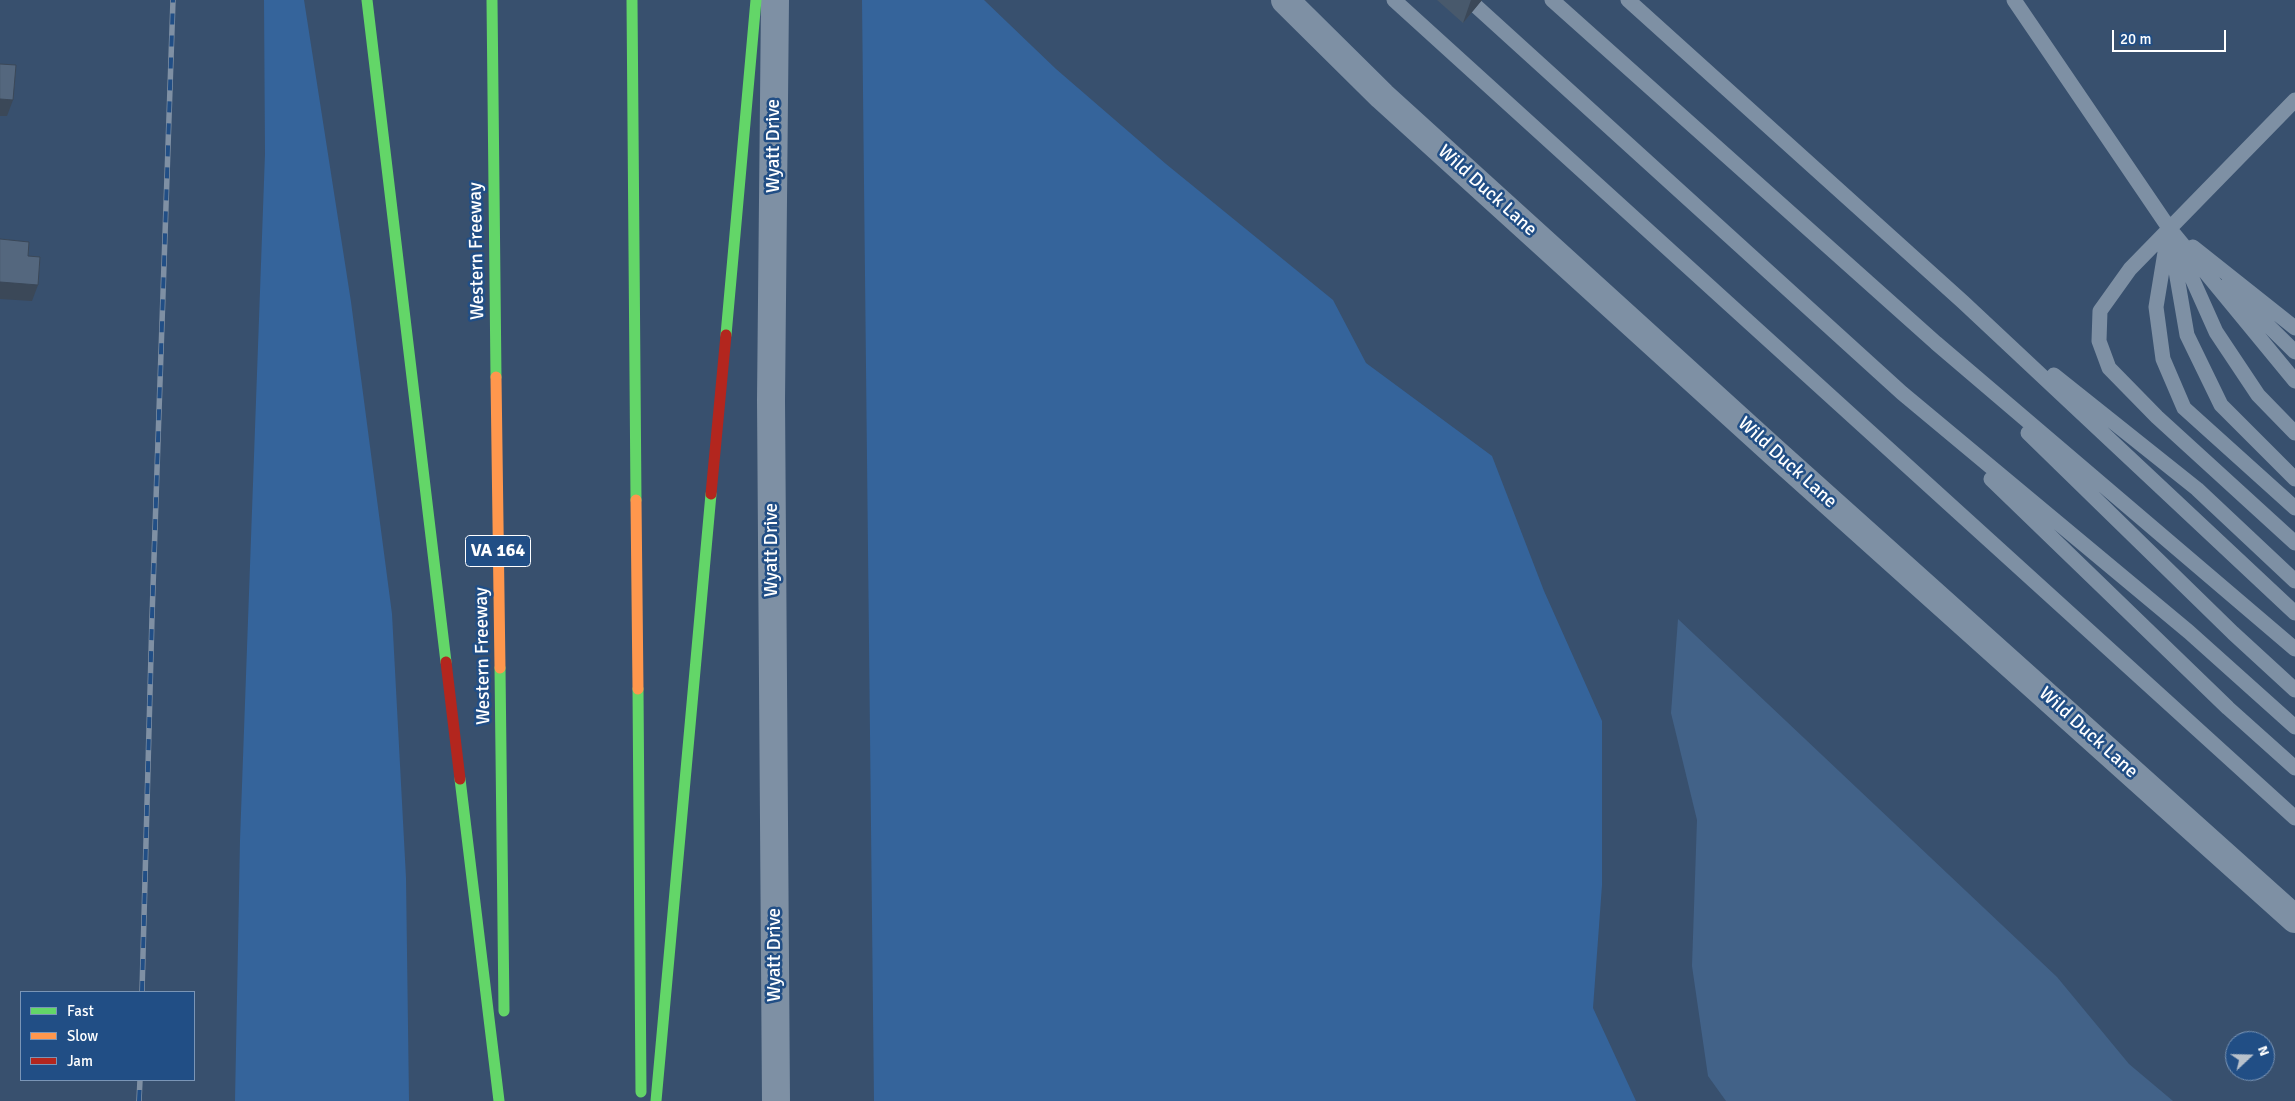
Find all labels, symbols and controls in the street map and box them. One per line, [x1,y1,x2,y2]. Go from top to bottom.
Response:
scale bar [2115,20,2229,52]
text: 20 m [2120,30,2151,48]
street label: Wyatt Drive [763,99,785,193]
street label: Wild Duck Lane [1433,141,1541,241]
street label: Western Freeway [464,182,490,320]
street label: Wild Duck Lane [1733,413,1841,513]
street label: Wyatt Drive [761,503,783,597]
road number: VA 164 [466,536,530,566]
street label: Western Freeway [470,587,496,725]
street label: Wild Duck Lane [2034,683,2142,783]
street label: Wyatt Drive [764,908,786,1002]
legend [20,991,195,1081]
text: Fast [67,1002,94,1020]
text: Slow [67,1027,98,1045]
north arrow [2225,1031,2275,1081]
text: N [2254,1043,2273,1058]
text: Jam [67,1052,93,1070]

